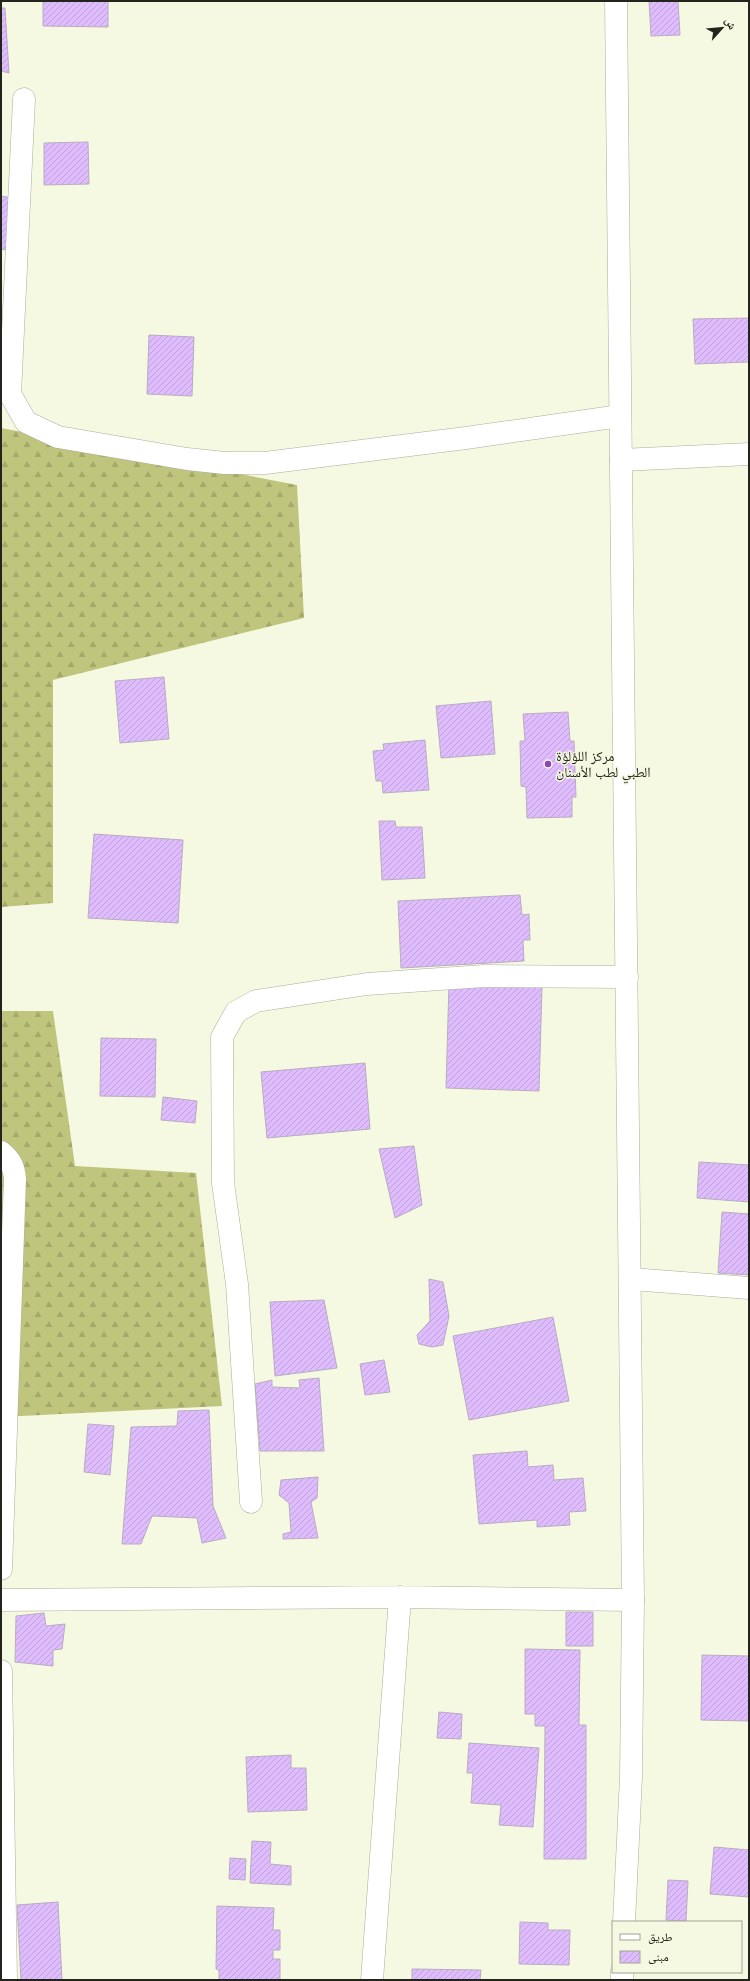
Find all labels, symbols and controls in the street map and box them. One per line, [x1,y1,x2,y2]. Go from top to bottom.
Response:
north arrow [702,8,742,48]
text: ش [721,16,739,33]
place label: مركز اللؤلؤة الطبي لطب الأسنان [556,748,651,784]
marker: مركز اللؤلؤة الطبي لطب الأسنان [543,759,553,769]
legend [612,1921,742,1973]
text: طريق [648,1930,673,1944]
text: مبنى [648,1950,669,1964]

